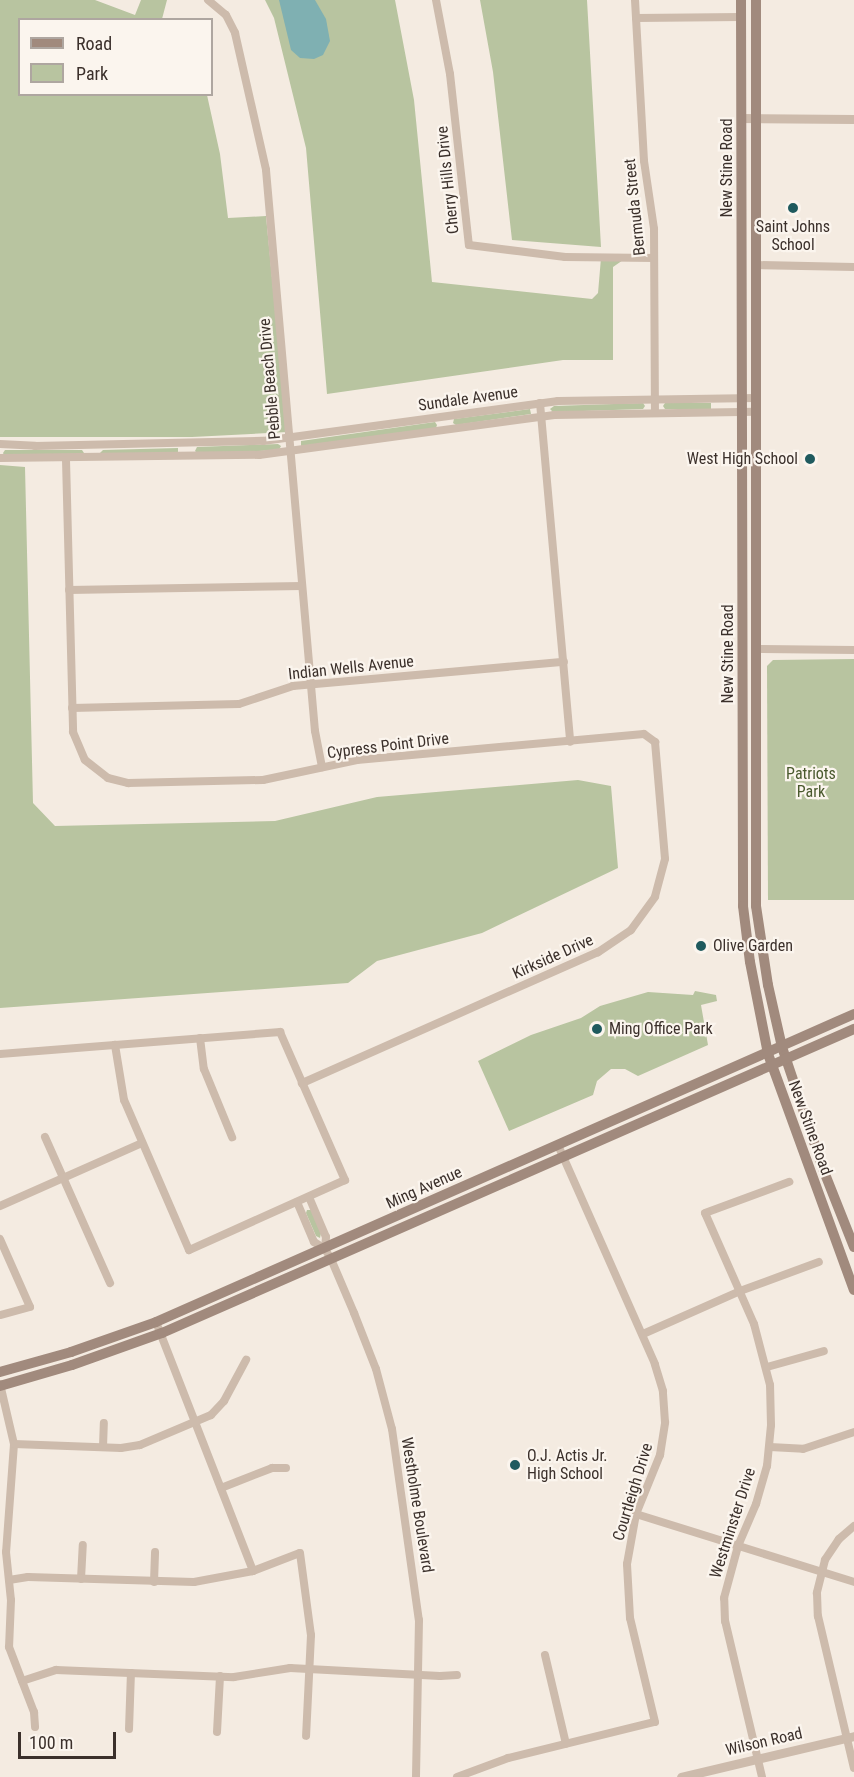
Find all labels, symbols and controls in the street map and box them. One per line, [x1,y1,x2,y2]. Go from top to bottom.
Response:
legend [18,18,213,96]
text: Road [76,33,112,54]
text: Park [76,63,108,84]
street label: New Stine Road [717,118,737,218]
street label: Cherry Hills Drive [433,125,463,235]
street label: Bermuda Street [620,157,650,257]
marker: Saint Johns School [786,201,800,215]
place label: Saint Johns School [756,217,830,255]
street label: Pebble Beach Drive [255,318,285,440]
street label: Sundale Avenue [417,383,519,415]
place label: West High School [687,449,798,469]
marker: West High School [803,452,817,466]
street label: New Stine Road [718,604,738,704]
street label: Indian Wells Avenue [287,652,415,684]
street label: Cypress Point Drive [326,729,450,763]
park label: Patriots Park [786,764,836,802]
street label: Kirkside Drive [510,931,596,983]
place label: Olive Garden [713,936,793,956]
marker: Olive Garden [694,939,708,953]
place label: Ming Office Park [609,1019,713,1039]
marker: Ming Office Park [590,1022,604,1036]
street label: New Stine Road [784,1078,836,1178]
street label: Ming Avenue [383,1163,465,1213]
street label: Westholme Boulevard [397,1436,437,1574]
street label: Courtleigh Drive [609,1441,657,1543]
place label: O.J. Actis Jr. High School [527,1446,608,1484]
marker: O.J. Actis Jr. High School [508,1458,522,1472]
street label: Westminster Drive [706,1465,760,1581]
scale bar [21,1720,118,1758]
street label: Wilson Road [724,1724,804,1760]
text: 100 m [29,1732,73,1753]

